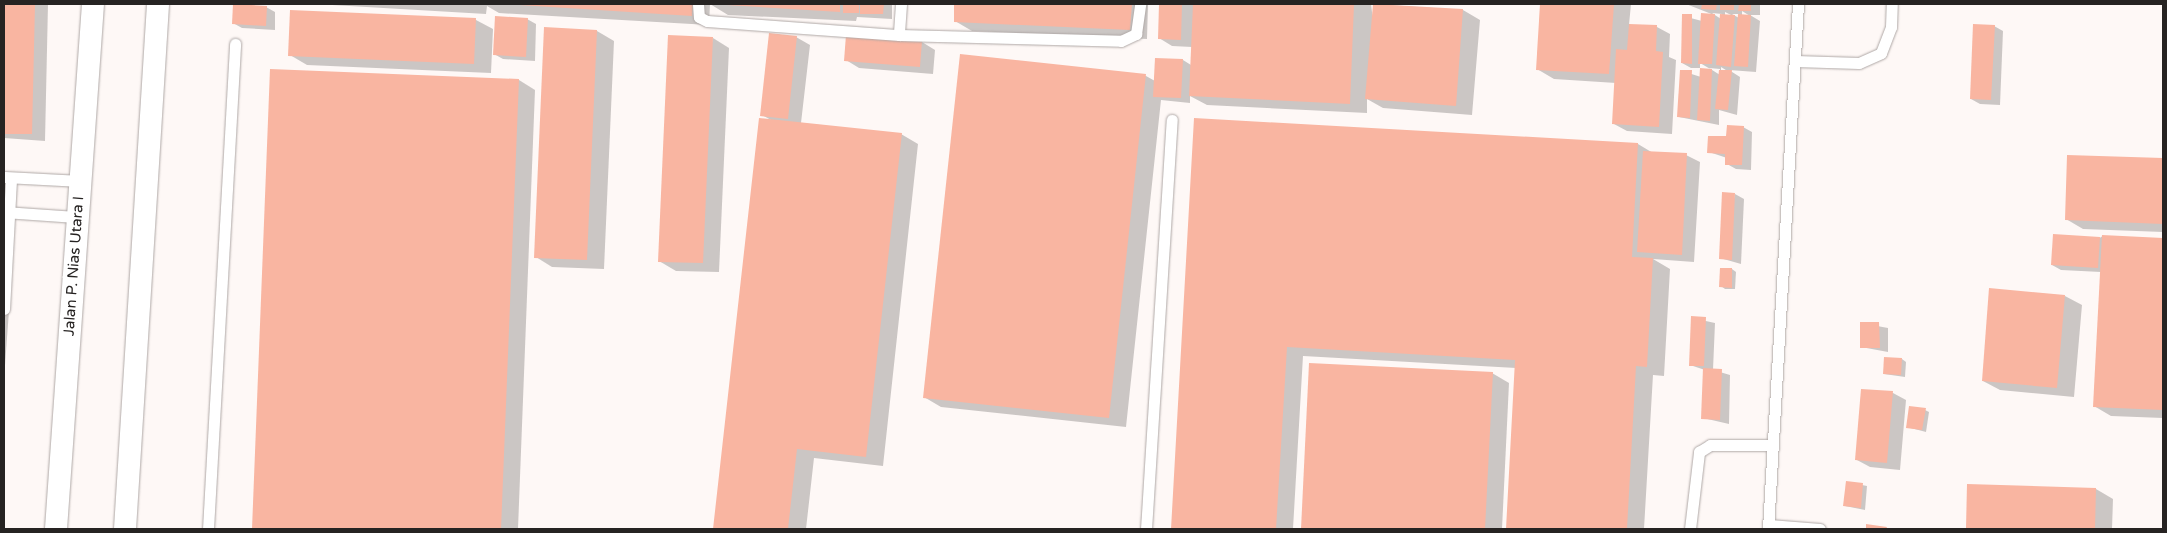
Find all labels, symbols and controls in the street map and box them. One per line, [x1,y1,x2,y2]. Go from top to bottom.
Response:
street label: Jalan P. Nias Utara I [60,195,88,337]

